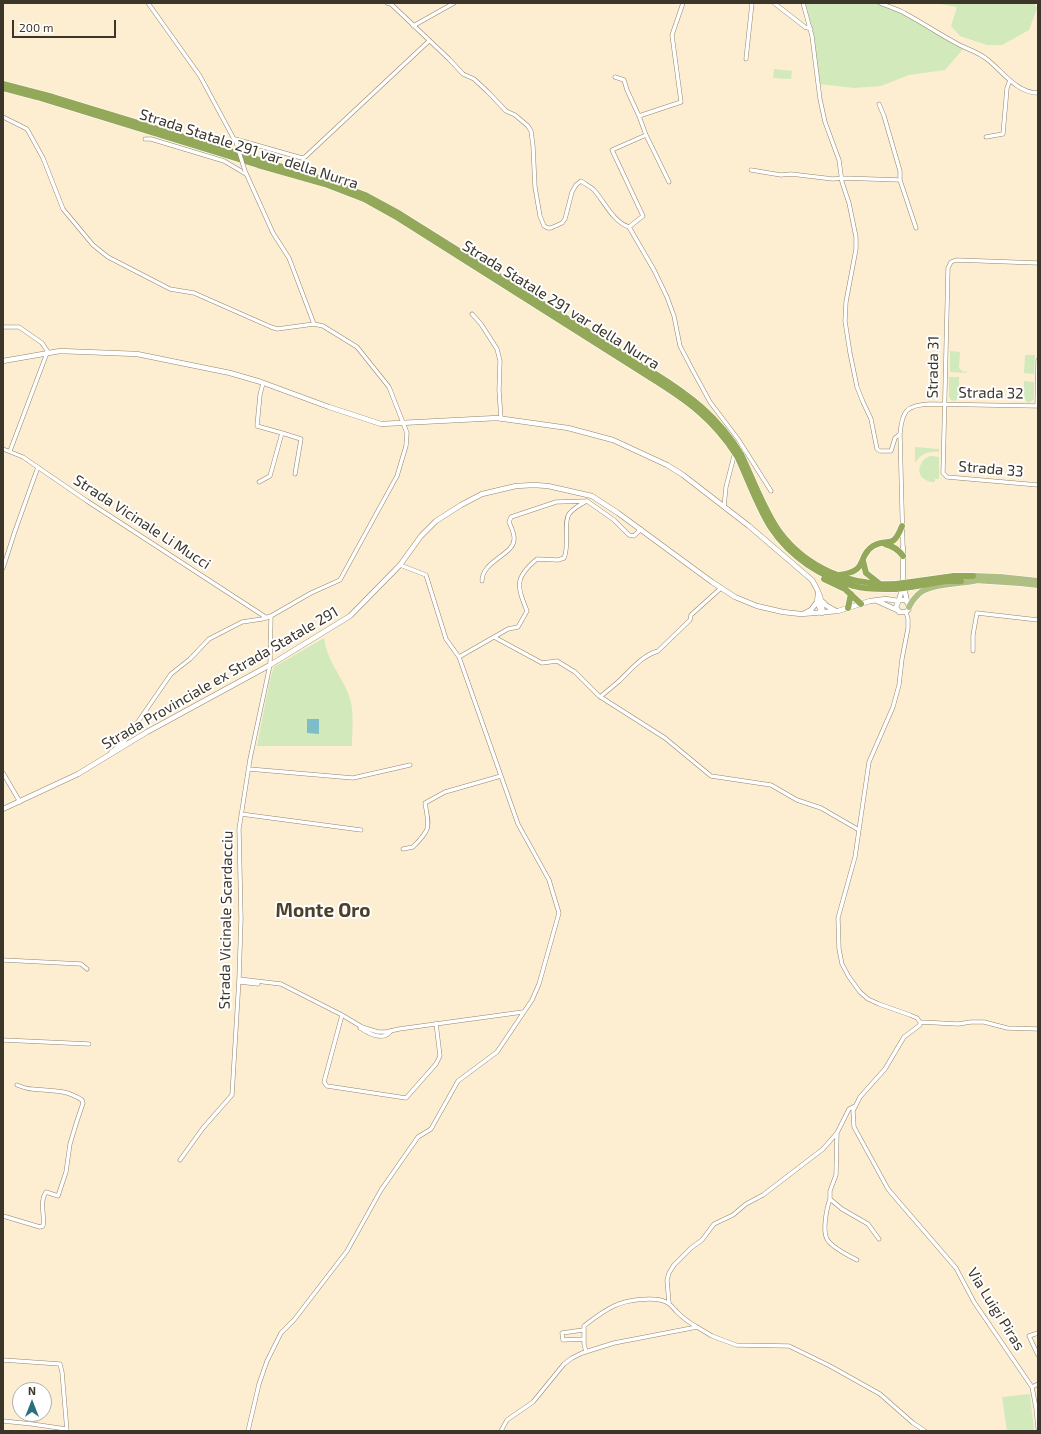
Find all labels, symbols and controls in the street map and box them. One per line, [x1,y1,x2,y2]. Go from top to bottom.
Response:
scale bar [14,12,118,38]
text: 200 m [19,20,53,34]
street label: Strada Statale 291 var della Nurra [137,105,361,193]
street label: Strada Statale 291 var della Nurra [459,237,663,373]
street label: Strada 31 [923,335,943,399]
street label: Strada 32 [958,383,1024,403]
street label: Strada 33 [958,457,1024,481]
street label: Strada Vicinale Li Mucci [70,471,214,573]
street label: Strada Provinciale ex Strada Statale 291 [99,603,341,753]
street label: Strada Vicinale Scardacciu [215,831,237,1009]
district label: Monte Oro [276,900,370,922]
street label: Via Luigi Piras [963,1264,1029,1354]
north arrow [12,1382,52,1422]
text: N [28,1384,36,1397]

